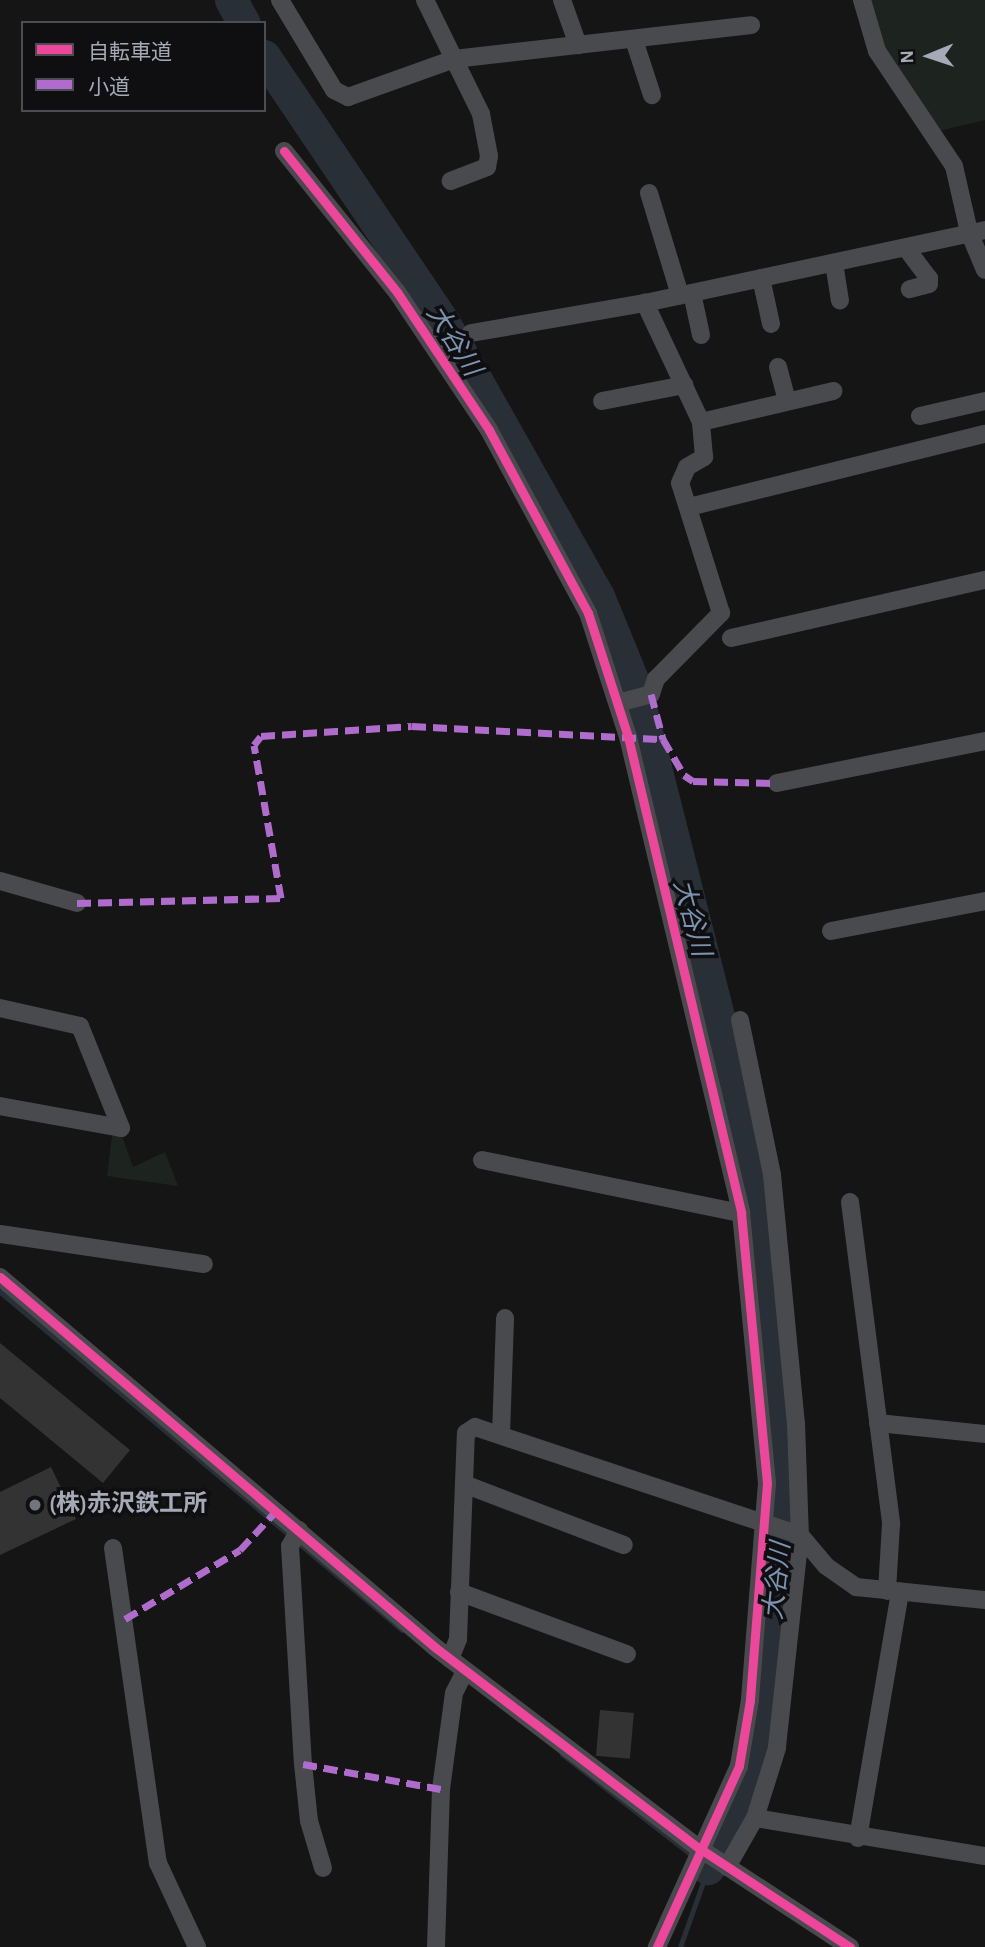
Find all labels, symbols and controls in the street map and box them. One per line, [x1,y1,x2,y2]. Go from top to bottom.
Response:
legend [21,21,266,112]
north arrow [894,21,964,91]
text: 自転車道 [88,42,172,63]
text: N [898,50,917,64]
text: 小道 [88,77,130,98]
water label: 大谷川 [419,300,487,382]
water label: 大谷川 [666,876,716,960]
place label: (株)赤沢鉄工所 [49,1491,207,1519]
marker: (株)赤沢鉄工所 [27,1497,43,1513]
water label: 大谷川 [758,1541,798,1621]

